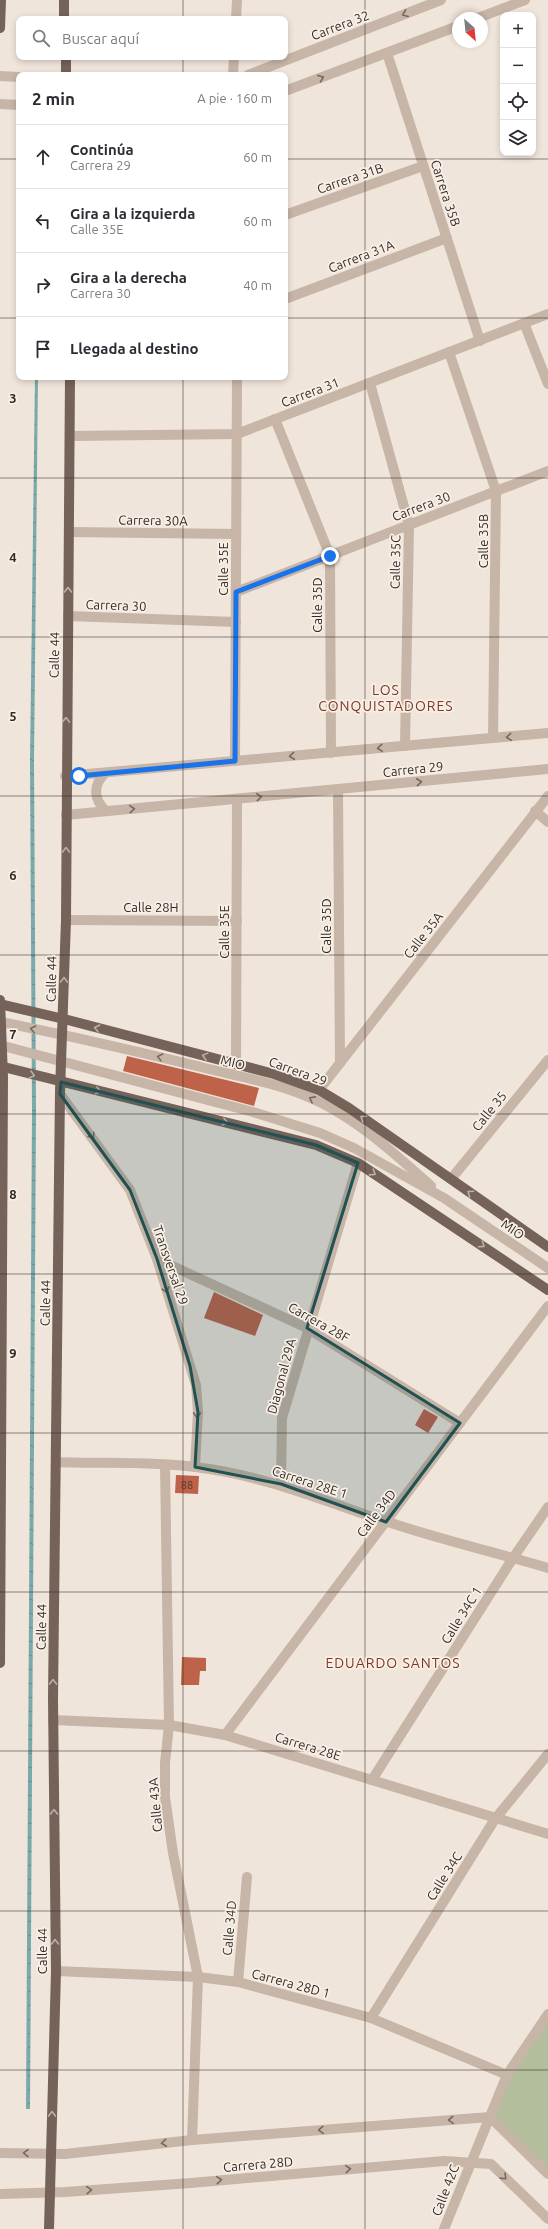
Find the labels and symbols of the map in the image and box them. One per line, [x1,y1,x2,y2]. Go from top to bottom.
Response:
street label: Carrera 32 [309,8,371,42]
one-way arrow [401,10,408,18]
north arrow [452,12,488,48]
one-way arrow [318,74,325,82]
street label: Carrera 35B [429,158,463,228]
street label: Carrera 31B [315,160,385,196]
street label: Carrera 31A [326,237,396,275]
street label: Carrera 31 [279,375,341,409]
text: 3 [9,391,17,405]
street label: Carrera 30 [390,489,452,523]
street label: Carrera 30A [118,512,188,528]
street label: Calle 35B [476,514,490,568]
street label: Calle 35C [388,535,402,589]
street label: Calle 35E [216,542,230,596]
route end [321,547,339,565]
text: 4 [9,550,17,564]
street label: Calle 35D [310,577,324,633]
one-way arrow [64,587,72,593]
street label: Carrera 30 [85,597,147,613]
street label: Calle 44 [47,632,61,678]
district label: LOS CONQUISTADORES [318,682,454,714]
text: 5 [9,709,17,723]
one-way arrow [62,717,70,723]
one-way arrow [506,732,512,741]
one-way arrow [377,744,383,753]
one-way arrow [289,752,295,761]
street label: Carrera 29 [382,759,444,779]
route start [70,767,88,785]
one-way arrow [416,777,422,786]
one-way arrow [256,793,262,802]
one-way arrow [129,804,135,813]
one-way arrow [62,847,70,853]
text: 6 [9,868,17,882]
street label: Calle 35D [319,898,333,954]
street label: Calle 28H [123,900,179,914]
street label: Calle 35E [217,905,231,959]
street label: Calle 35A [401,909,446,961]
street label: Calle 44 [44,956,58,1002]
one-way arrow [60,977,68,983]
one-way arrow [94,1024,101,1032]
one-way arrow [30,1025,37,1034]
text: 7 [9,1027,17,1041]
street label: MIO [219,1052,247,1072]
one-way arrow [157,1053,164,1062]
one-way arrow [201,1053,208,1061]
street label: Carrera 29 [267,1054,329,1088]
one-way arrow [29,1070,35,1078]
one-way arrow [95,1086,102,1095]
street label: Calle 35 [469,1089,509,1133]
one-way arrow [309,1096,316,1104]
one-way arrow [361,1116,368,1123]
one-way arrow [221,1118,228,1126]
one-way arrow [87,1132,94,1139]
one-way arrow [369,1168,376,1175]
text: 8 [9,1187,17,1201]
one-way arrow [467,1190,474,1198]
street label: MIO [499,1216,527,1242]
street label: Transversal 29 [151,1223,191,1307]
one-way arrow [477,1240,484,1247]
street label: Calle 44 [38,1280,52,1326]
one-way arrow [161,1286,170,1293]
street label: Carrera 28F [286,1299,352,1345]
street label: Diagonal 29A [264,1336,298,1415]
text: 9 [9,1346,17,1360]
one-way arrow [193,1412,202,1418]
street label: Carrera 28E 1 [270,1463,350,1501]
house number: 88 [181,1479,193,1491]
street label: Calle 34D [354,1487,398,1539]
street label: Calle 34C 1 [438,1584,484,1646]
street label: Calle 44 [34,1604,48,1650]
district label: EDUARDO SANTOS [325,1655,461,1671]
one-way arrow [49,1679,57,1685]
street label: Carrera 28E [273,1729,343,1763]
street label: Calle 43A [146,1777,164,1833]
one-way arrow [50,1809,58,1815]
street label: Calle 34C [424,1849,464,1903]
street label: Calle 34D [220,1900,238,1956]
street label: Calle 44 [35,1928,49,1974]
one-way arrow [51,1939,60,1945]
street label: Carrera 28D 1 [250,1966,332,2000]
one-way arrow [48,2111,56,2117]
one-way arrow [448,2115,454,2124]
one-way arrow [318,2125,324,2134]
one-way arrow [161,2138,167,2147]
one-way arrow [23,2149,29,2157]
street label: Carrera 28D [222,2154,294,2174]
street label: Calle 42C [429,2162,461,2218]
one-way arrow [345,2165,351,2174]
one-way arrow [499,2172,507,2180]
one-way arrow [216,2176,222,2185]
one-way arrow [86,2185,92,2194]

